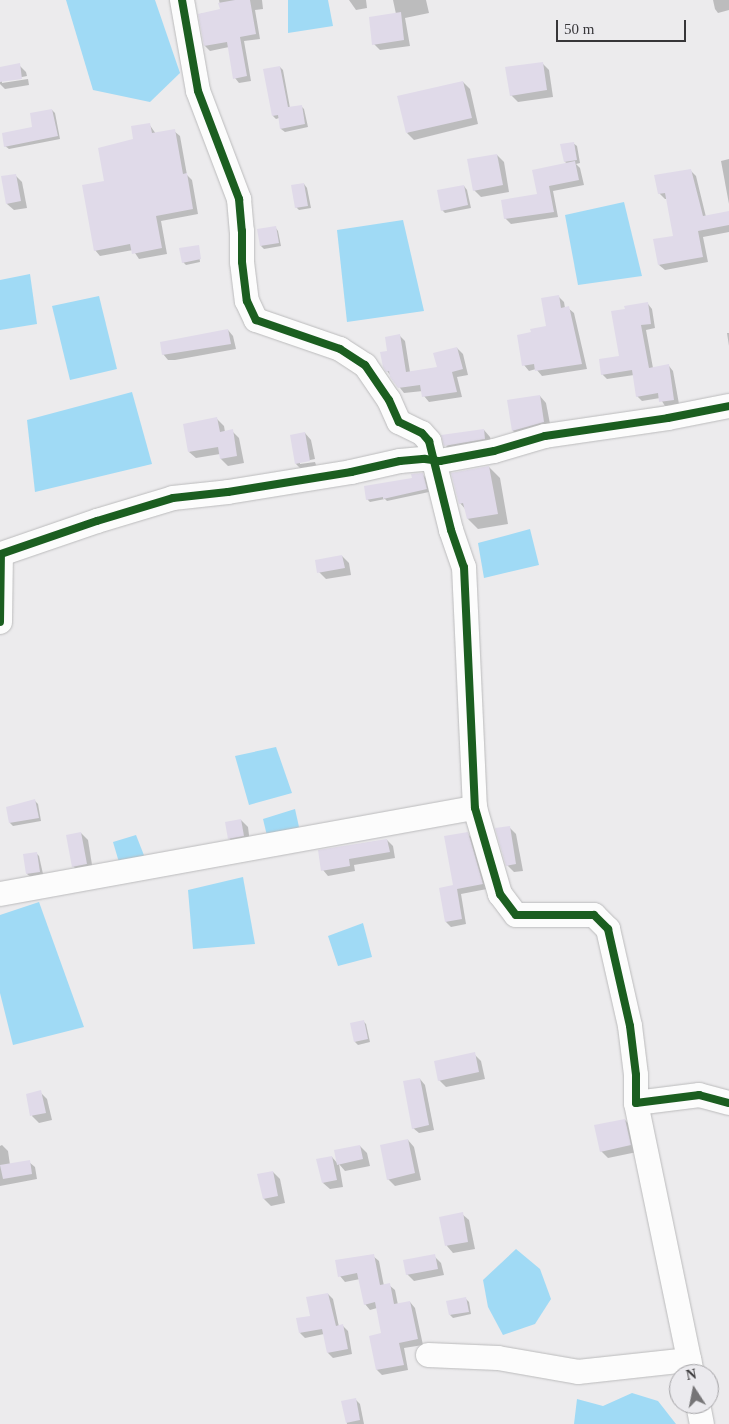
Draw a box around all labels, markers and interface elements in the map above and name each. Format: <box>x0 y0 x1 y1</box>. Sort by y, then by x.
scale bar <box>559 10 689 42</box>
text: 50 m <box>564 21 594 37</box>
north arrow <box>669 1364 719 1414</box>
text: N <box>685 1366 698 1383</box>

